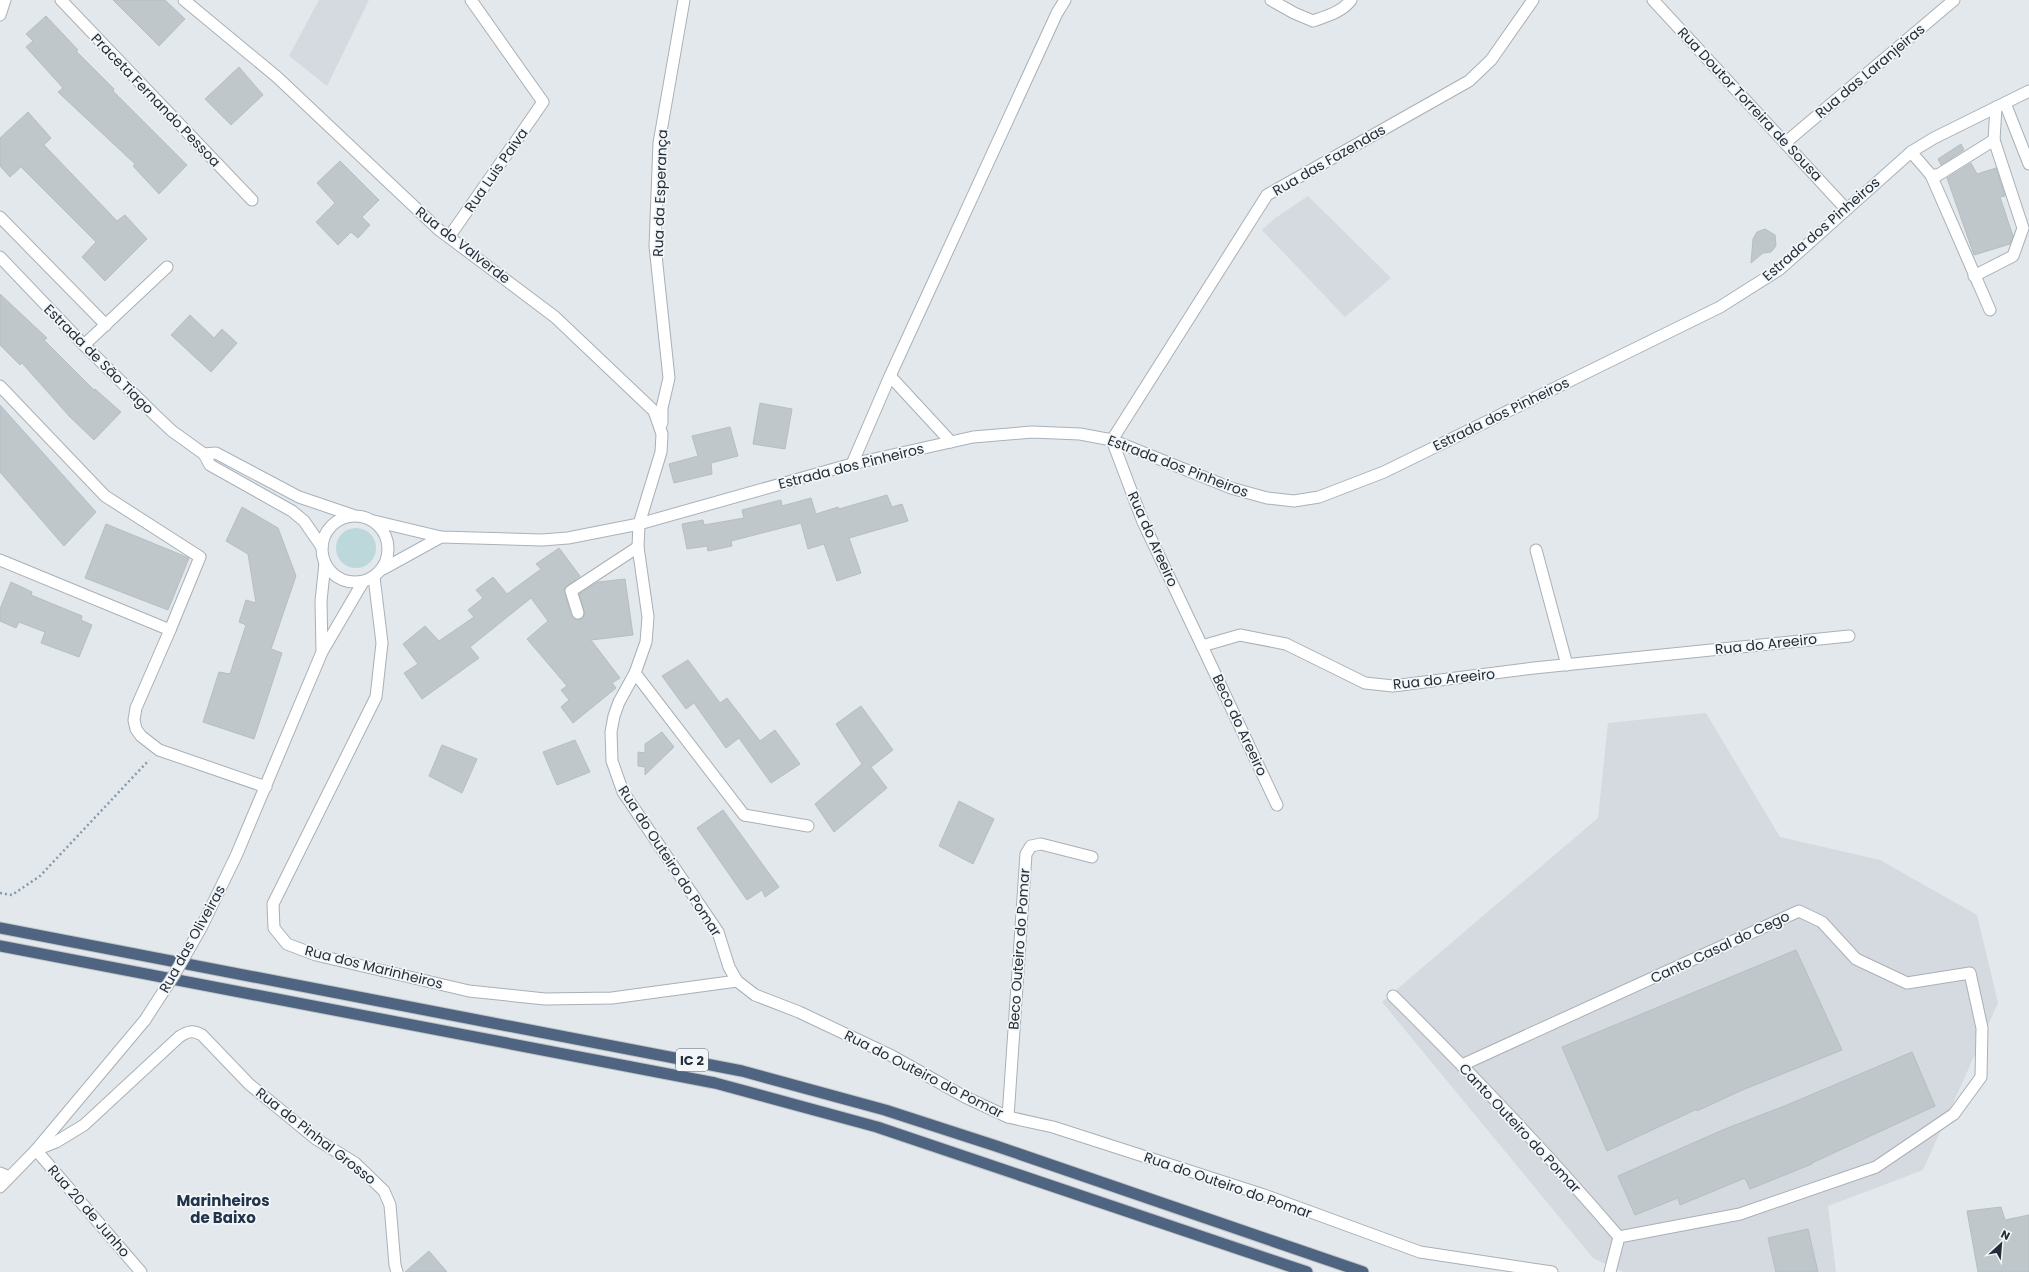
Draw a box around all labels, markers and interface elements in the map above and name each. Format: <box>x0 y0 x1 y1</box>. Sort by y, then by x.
street label: Rua das Laranjeiras <box>1811 19 1929 123</box>
street label: Rua Doutor Torreira de Sousa <box>1673 23 1827 185</box>
street label: Praceta Fernando Pessoa <box>87 29 225 171</box>
street label: Rua das Fazendas <box>1269 119 1389 201</box>
street label: Rua Luis Paiva <box>460 124 532 216</box>
street label: Rua da Esperança <box>648 129 672 257</box>
street label: Estrada dos Pinheiros <box>1758 172 1884 286</box>
street label: Rua do Valverde <box>411 202 515 289</box>
street label: Estrada de São Tiago <box>40 300 158 418</box>
street label: Estrada dos Pinheiros <box>1429 372 1573 456</box>
street label: Estrada dos Pinheiros <box>1105 430 1251 502</box>
street label: Estrada dos Pinheiros <box>776 438 926 494</box>
street label: Rua do Areeiro <box>1123 488 1183 590</box>
street label: Rua do Areeiro <box>1714 629 1818 659</box>
street label: Rua do Areeiro <box>1392 664 1496 694</box>
street label: Beco do Areeiro <box>1208 671 1272 779</box>
street label: Rua do Outeiro do Pomar <box>614 782 726 940</box>
street label: Beco Outeiro do Pomar <box>1003 868 1035 1030</box>
street label: Rua das Oliveiras <box>154 881 230 997</box>
street label: Canto Casal do Cego <box>1647 906 1793 988</box>
street label: Rua dos Marinheiros <box>303 940 445 994</box>
street label: Rua do Outeiro do Pomar <box>841 1025 1007 1123</box>
road number: IC 2 <box>676 1049 708 1071</box>
street label: Canto Outeiro do Pomar <box>1455 1059 1585 1197</box>
street label: Rua do Pinhal Grosso <box>252 1083 380 1189</box>
street label: Rua do Outeiro do Pomar <box>1141 1147 1315 1223</box>
street label: Rua 20 de Junho <box>43 1161 135 1262</box>
district label: Marinheiros de Baixo <box>176 1190 270 1228</box>
north arrow <box>1981 1224 2021 1264</box>
text: N <box>1998 1226 2013 1244</box>

